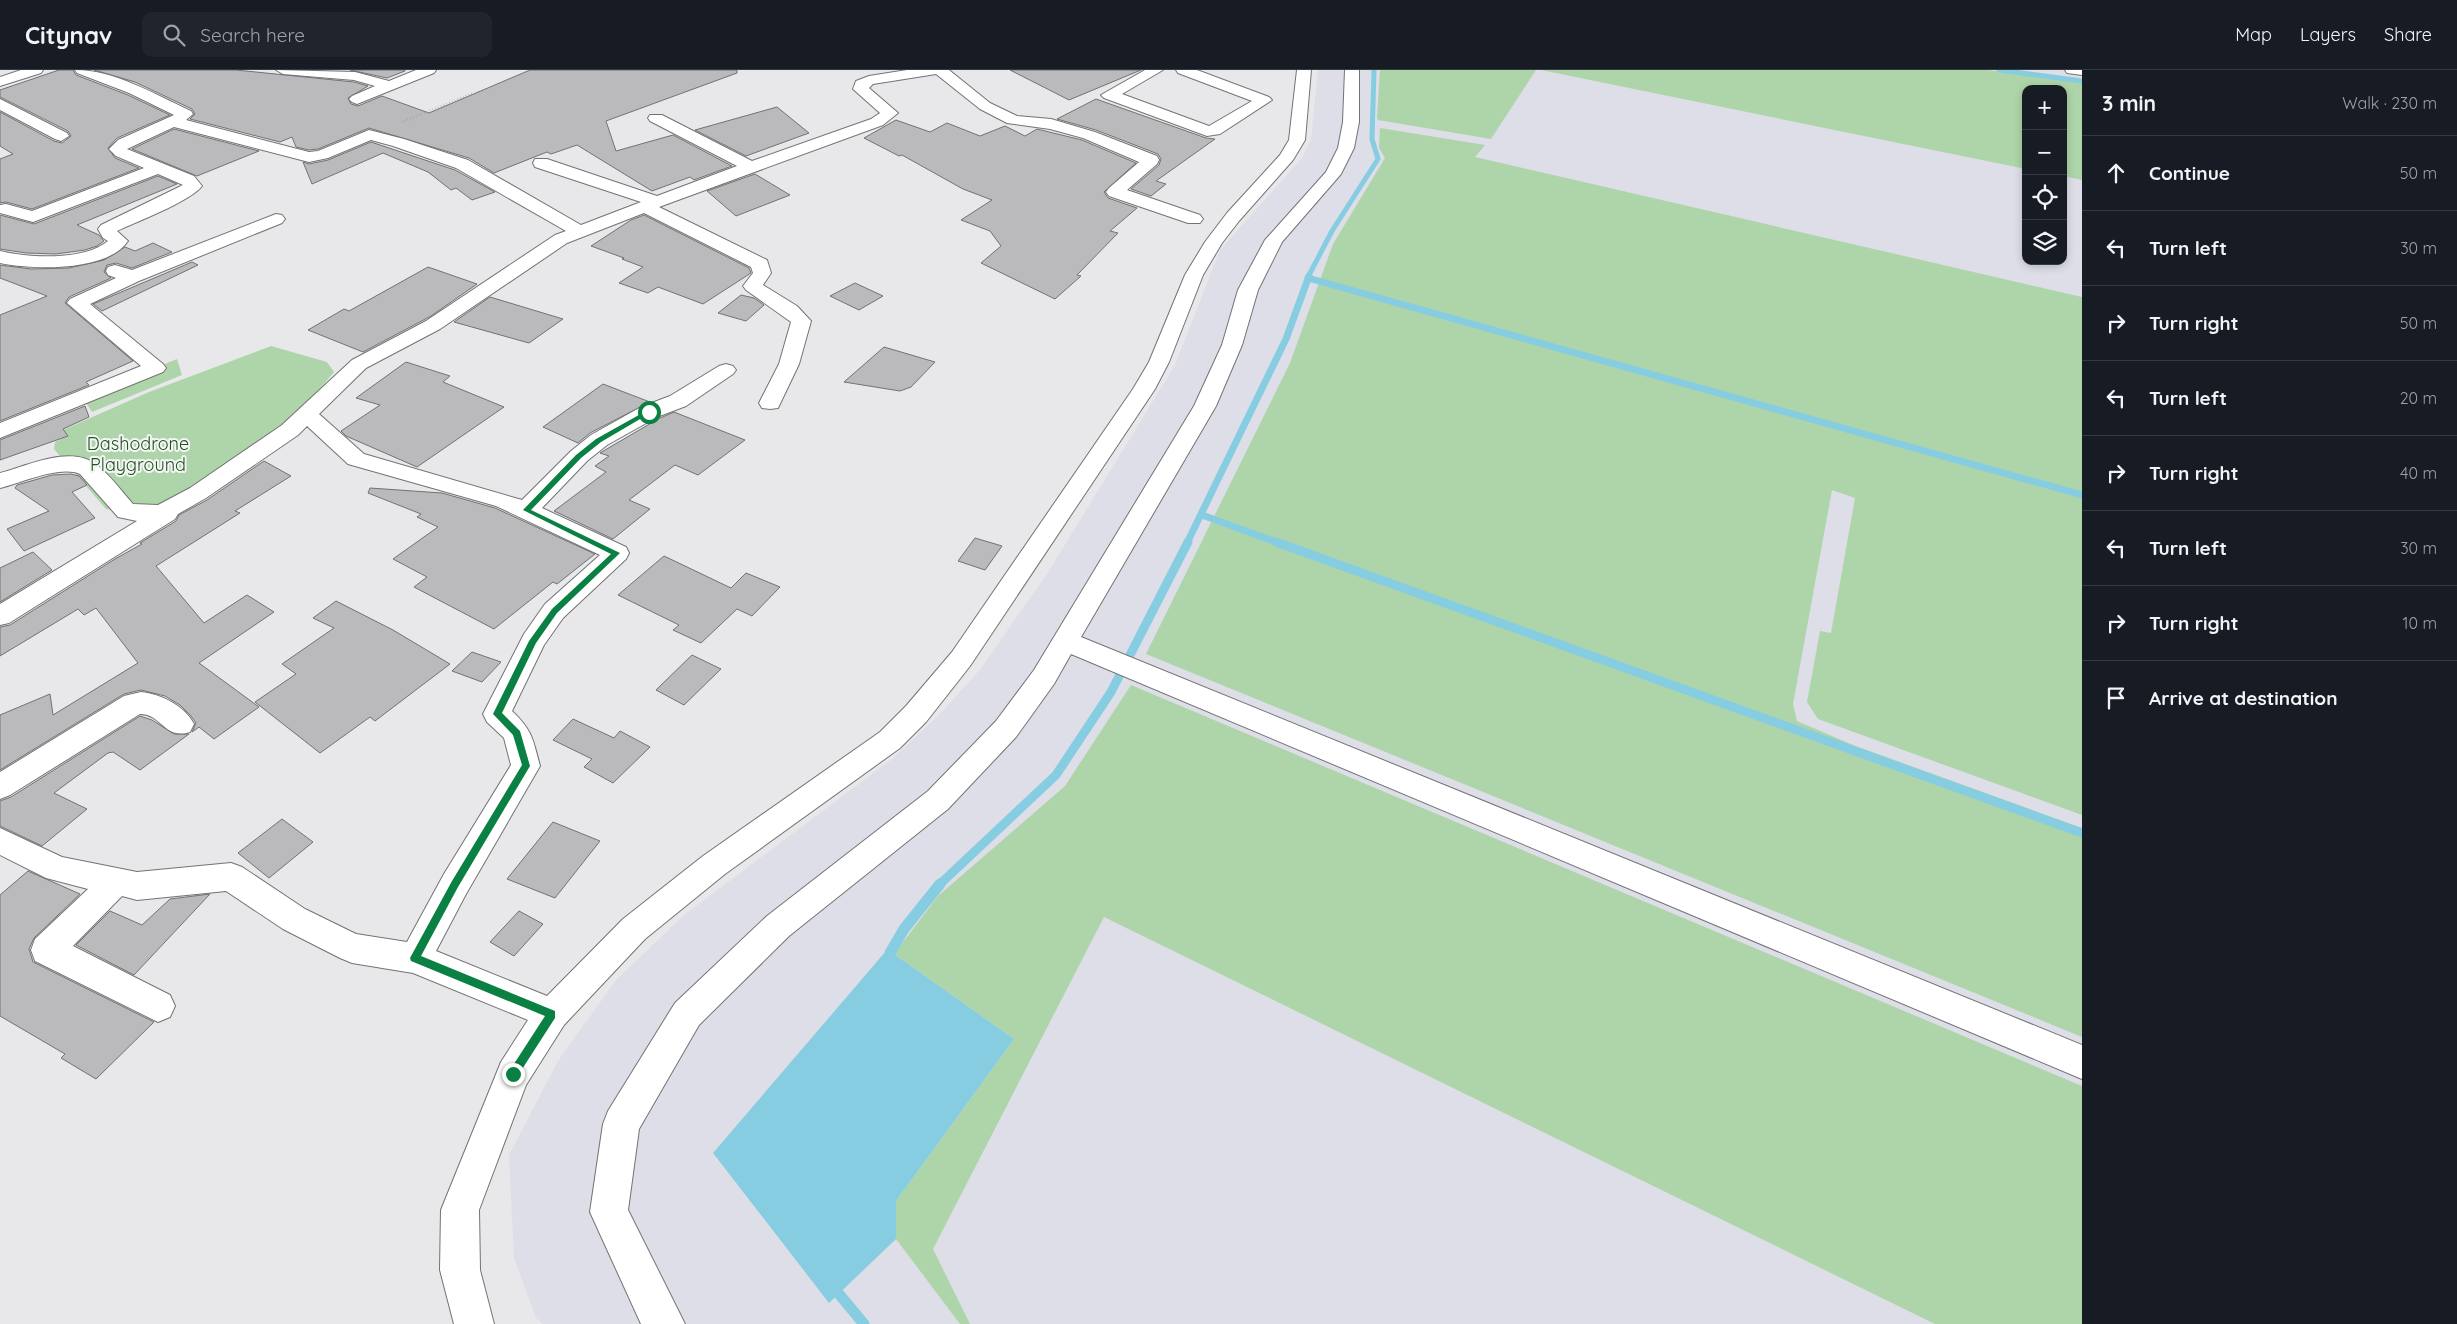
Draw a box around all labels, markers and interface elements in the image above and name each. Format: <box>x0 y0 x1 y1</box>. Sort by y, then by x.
search box <box>142 12 492 57</box>
text: Citynav <box>25 20 112 50</box>
icon: search <box>160 21 188 49</box>
text: Search here <box>200 23 305 47</box>
text: Map <box>2235 23 2272 46</box>
text: Layers <box>2300 23 2356 46</box>
text: Share <box>2384 23 2432 46</box>
map controls <box>2022 85 2067 265</box>
button: + <box>2022 85 2067 130</box>
text: 3 min <box>2102 90 2156 116</box>
text: Walk · 230 m <box>2342 93 2437 113</box>
button: − <box>2022 130 2067 175</box>
icon: ahead <box>2102 159 2130 187</box>
text: Continue <box>2149 161 2230 185</box>
text: 50 m <box>2400 163 2437 183</box>
button: locate <box>2022 175 2067 220</box>
button: layers <box>2022 220 2067 265</box>
icon: left <box>2102 234 2130 262</box>
text: Turn left <box>2149 236 2227 260</box>
text: 30 m <box>2400 238 2437 258</box>
icon: right <box>2102 309 2130 337</box>
text: Turn right <box>2149 311 2238 335</box>
text: 50 m <box>2400 313 2437 333</box>
icon: left <box>2102 384 2130 412</box>
text: Turn left <box>2149 386 2227 410</box>
text: 20 m <box>2400 388 2437 408</box>
route start <box>638 401 661 424</box>
park label: Dashodrone Playground <box>87 432 189 476</box>
icon: right <box>2102 459 2130 487</box>
text: Turn right <box>2149 461 2238 485</box>
text: 40 m <box>2400 463 2437 483</box>
icon: left <box>2102 534 2130 562</box>
text: Turn left <box>2149 536 2227 560</box>
text: 30 m <box>2400 538 2437 558</box>
icon: right <box>2102 609 2130 637</box>
text: Turn right <box>2149 611 2238 635</box>
text: 10 m <box>2403 613 2437 633</box>
icon: arrive <box>2102 684 2130 712</box>
text: Arrive at destination <box>2149 686 2338 710</box>
route end <box>502 1063 525 1086</box>

